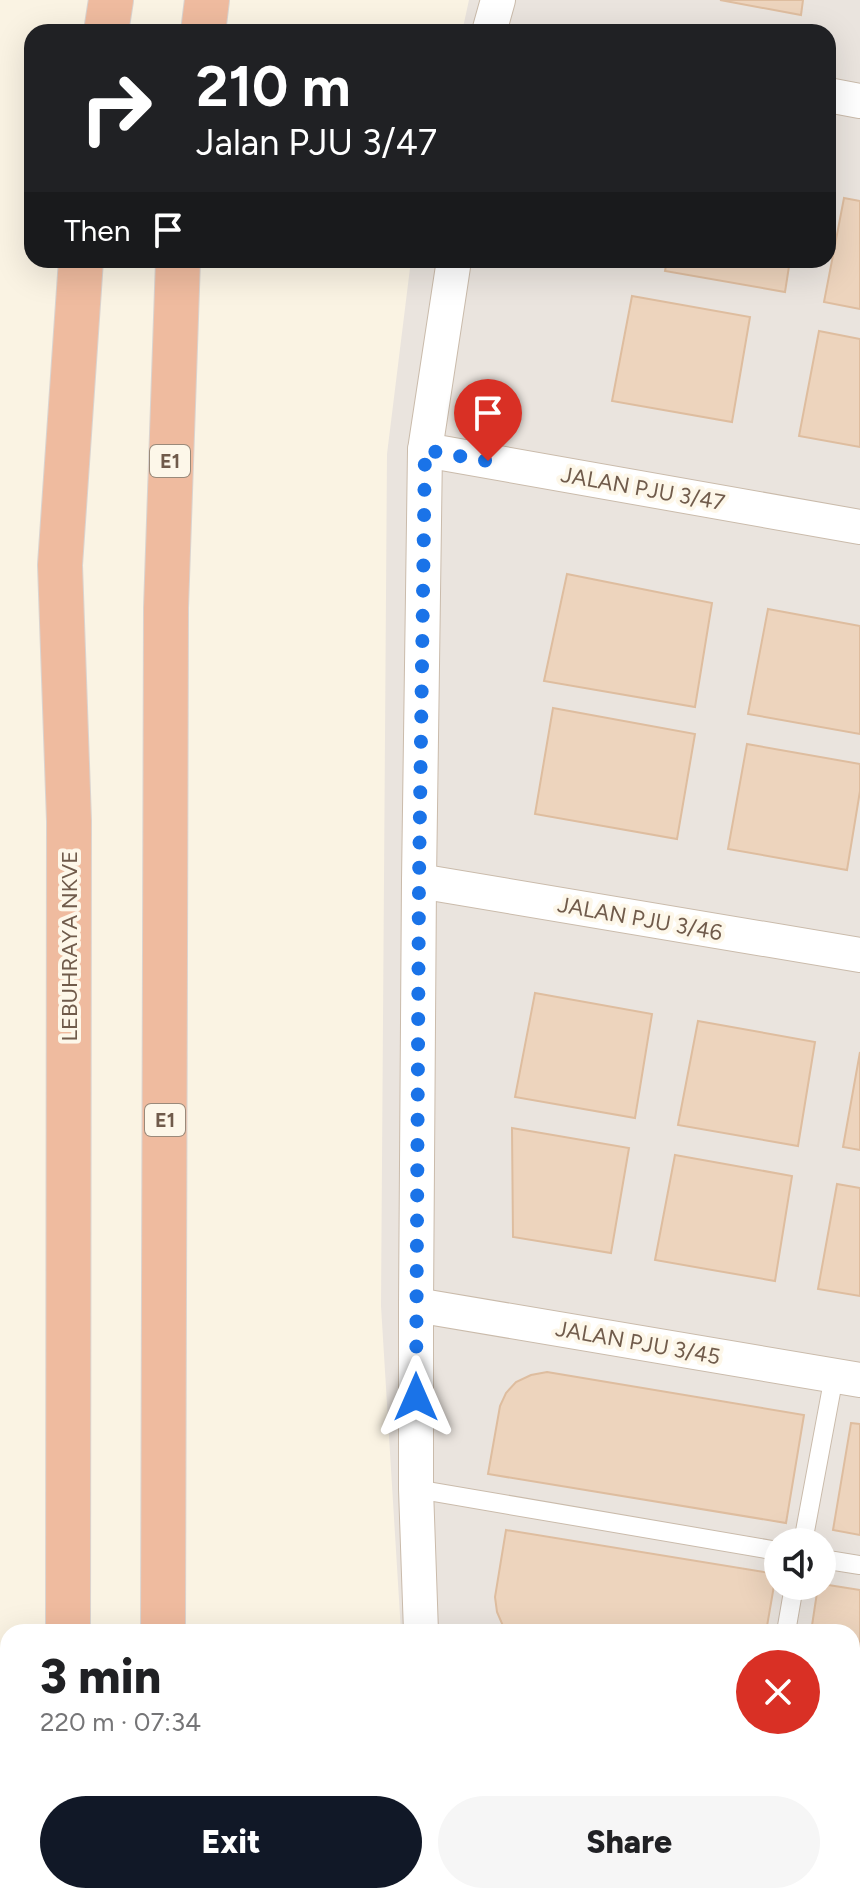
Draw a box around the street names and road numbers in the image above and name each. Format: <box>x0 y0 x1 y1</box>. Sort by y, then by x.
road number: E1 <box>150 445 190 477</box>
street label: JALAN PJU 3/47 <box>559 461 727 516</box>
street label: LEBUHRAYA NKVE <box>56 851 83 1041</box>
street label: JALAN PJU 3/46 <box>555 891 724 946</box>
road number: E1 <box>145 1104 185 1136</box>
street label: JALAN PJU 3/45 <box>553 1315 722 1370</box>

